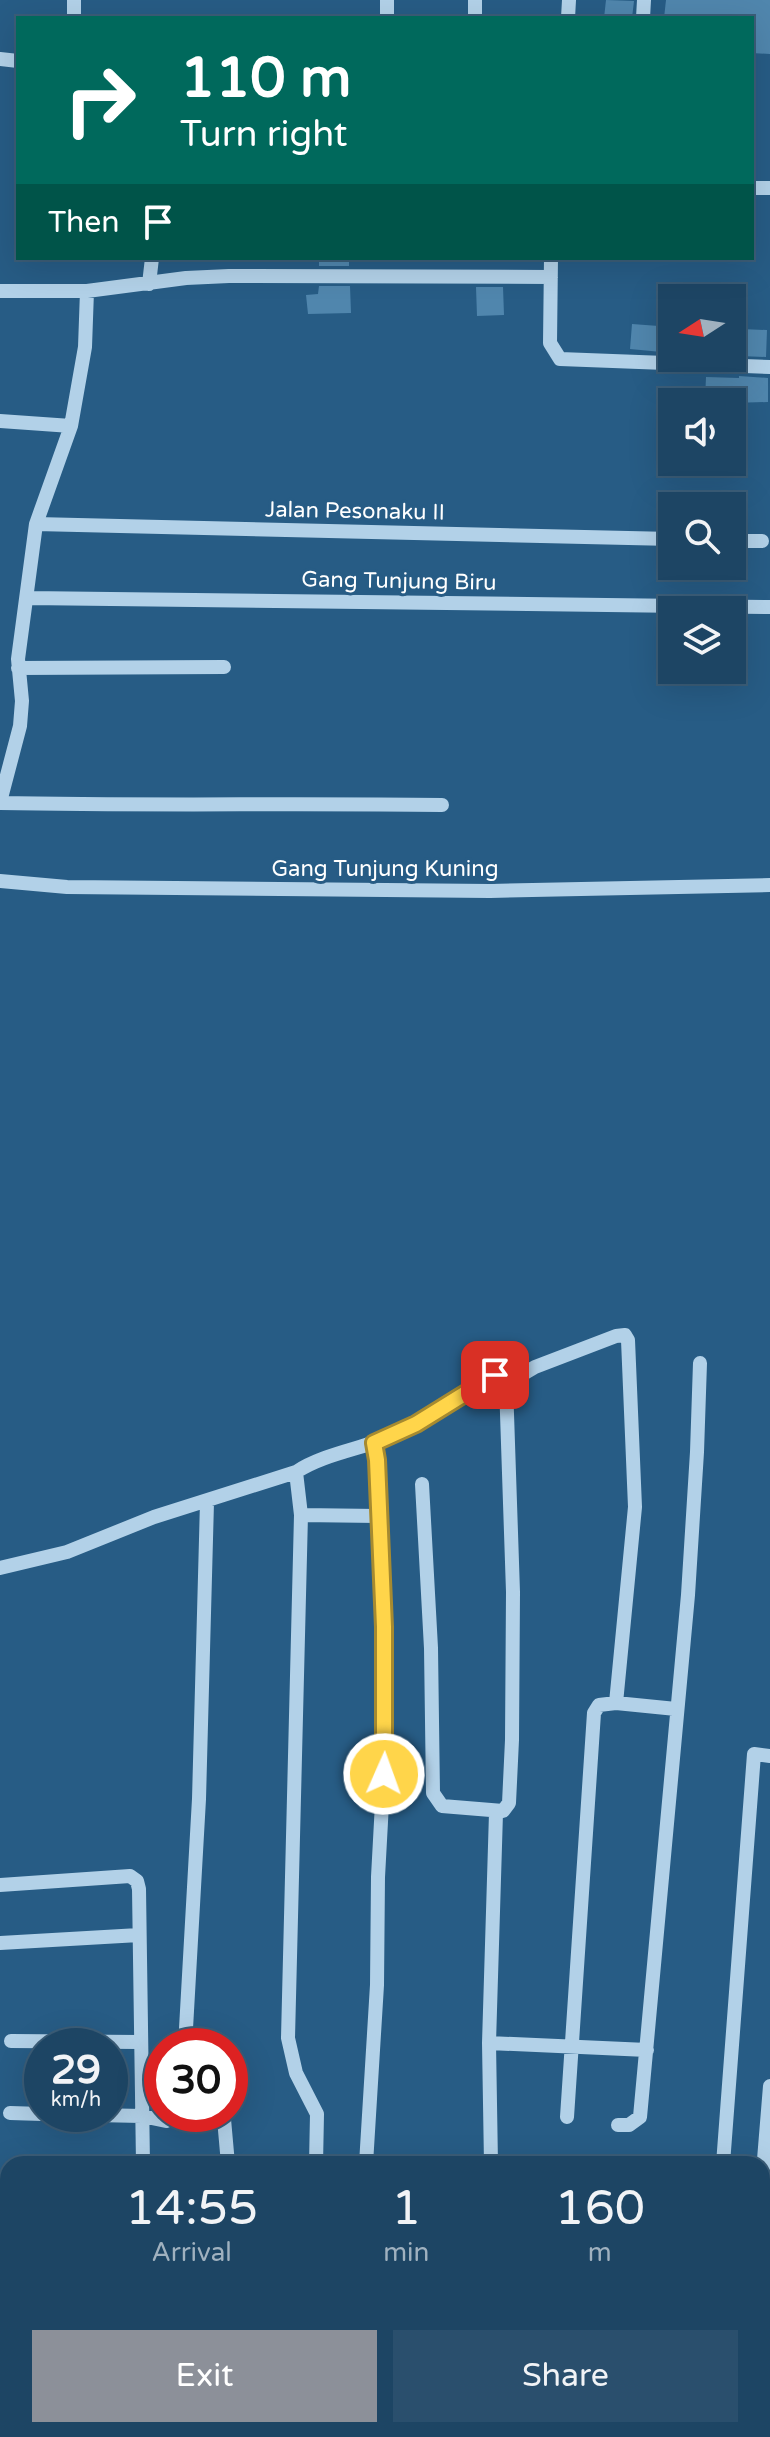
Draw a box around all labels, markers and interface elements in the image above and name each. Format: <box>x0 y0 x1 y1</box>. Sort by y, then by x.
text: 110 m <box>180 45 351 112</box>
icon: right <box>48 48 152 152</box>
text: Turn right <box>180 113 347 156</box>
icon: arrive <box>136 200 180 244</box>
text: Then <box>48 204 120 241</box>
north arrow <box>658 284 746 372</box>
map controls <box>658 284 746 684</box>
button: sound <box>658 388 746 476</box>
button: search <box>658 492 746 580</box>
street label: Jalan Pesonaku II <box>265 496 445 526</box>
street label: Gang Tunjung Biru <box>301 566 497 596</box>
button: layers <box>658 596 746 684</box>
street label: Gang Tunjung Kuning <box>271 856 499 882</box>
pin <box>461 1341 529 1409</box>
icon: arrive <box>473 1353 517 1397</box>
position arrow <box>342 1732 426 1816</box>
speed limit sign: 30 <box>144 2028 248 2132</box>
text: 29 <box>51 2046 101 2094</box>
text: km/h <box>51 2088 101 2112</box>
text: 14:55 <box>125 2180 258 2238</box>
text: 1 <box>391 2180 421 2238</box>
text: 160 <box>554 2180 645 2238</box>
text: Arrival <box>151 2237 232 2268</box>
text: min <box>383 2237 429 2268</box>
text: m <box>588 2237 612 2268</box>
button: Exit <box>32 2330 377 2422</box>
button: Share <box>393 2330 738 2422</box>

